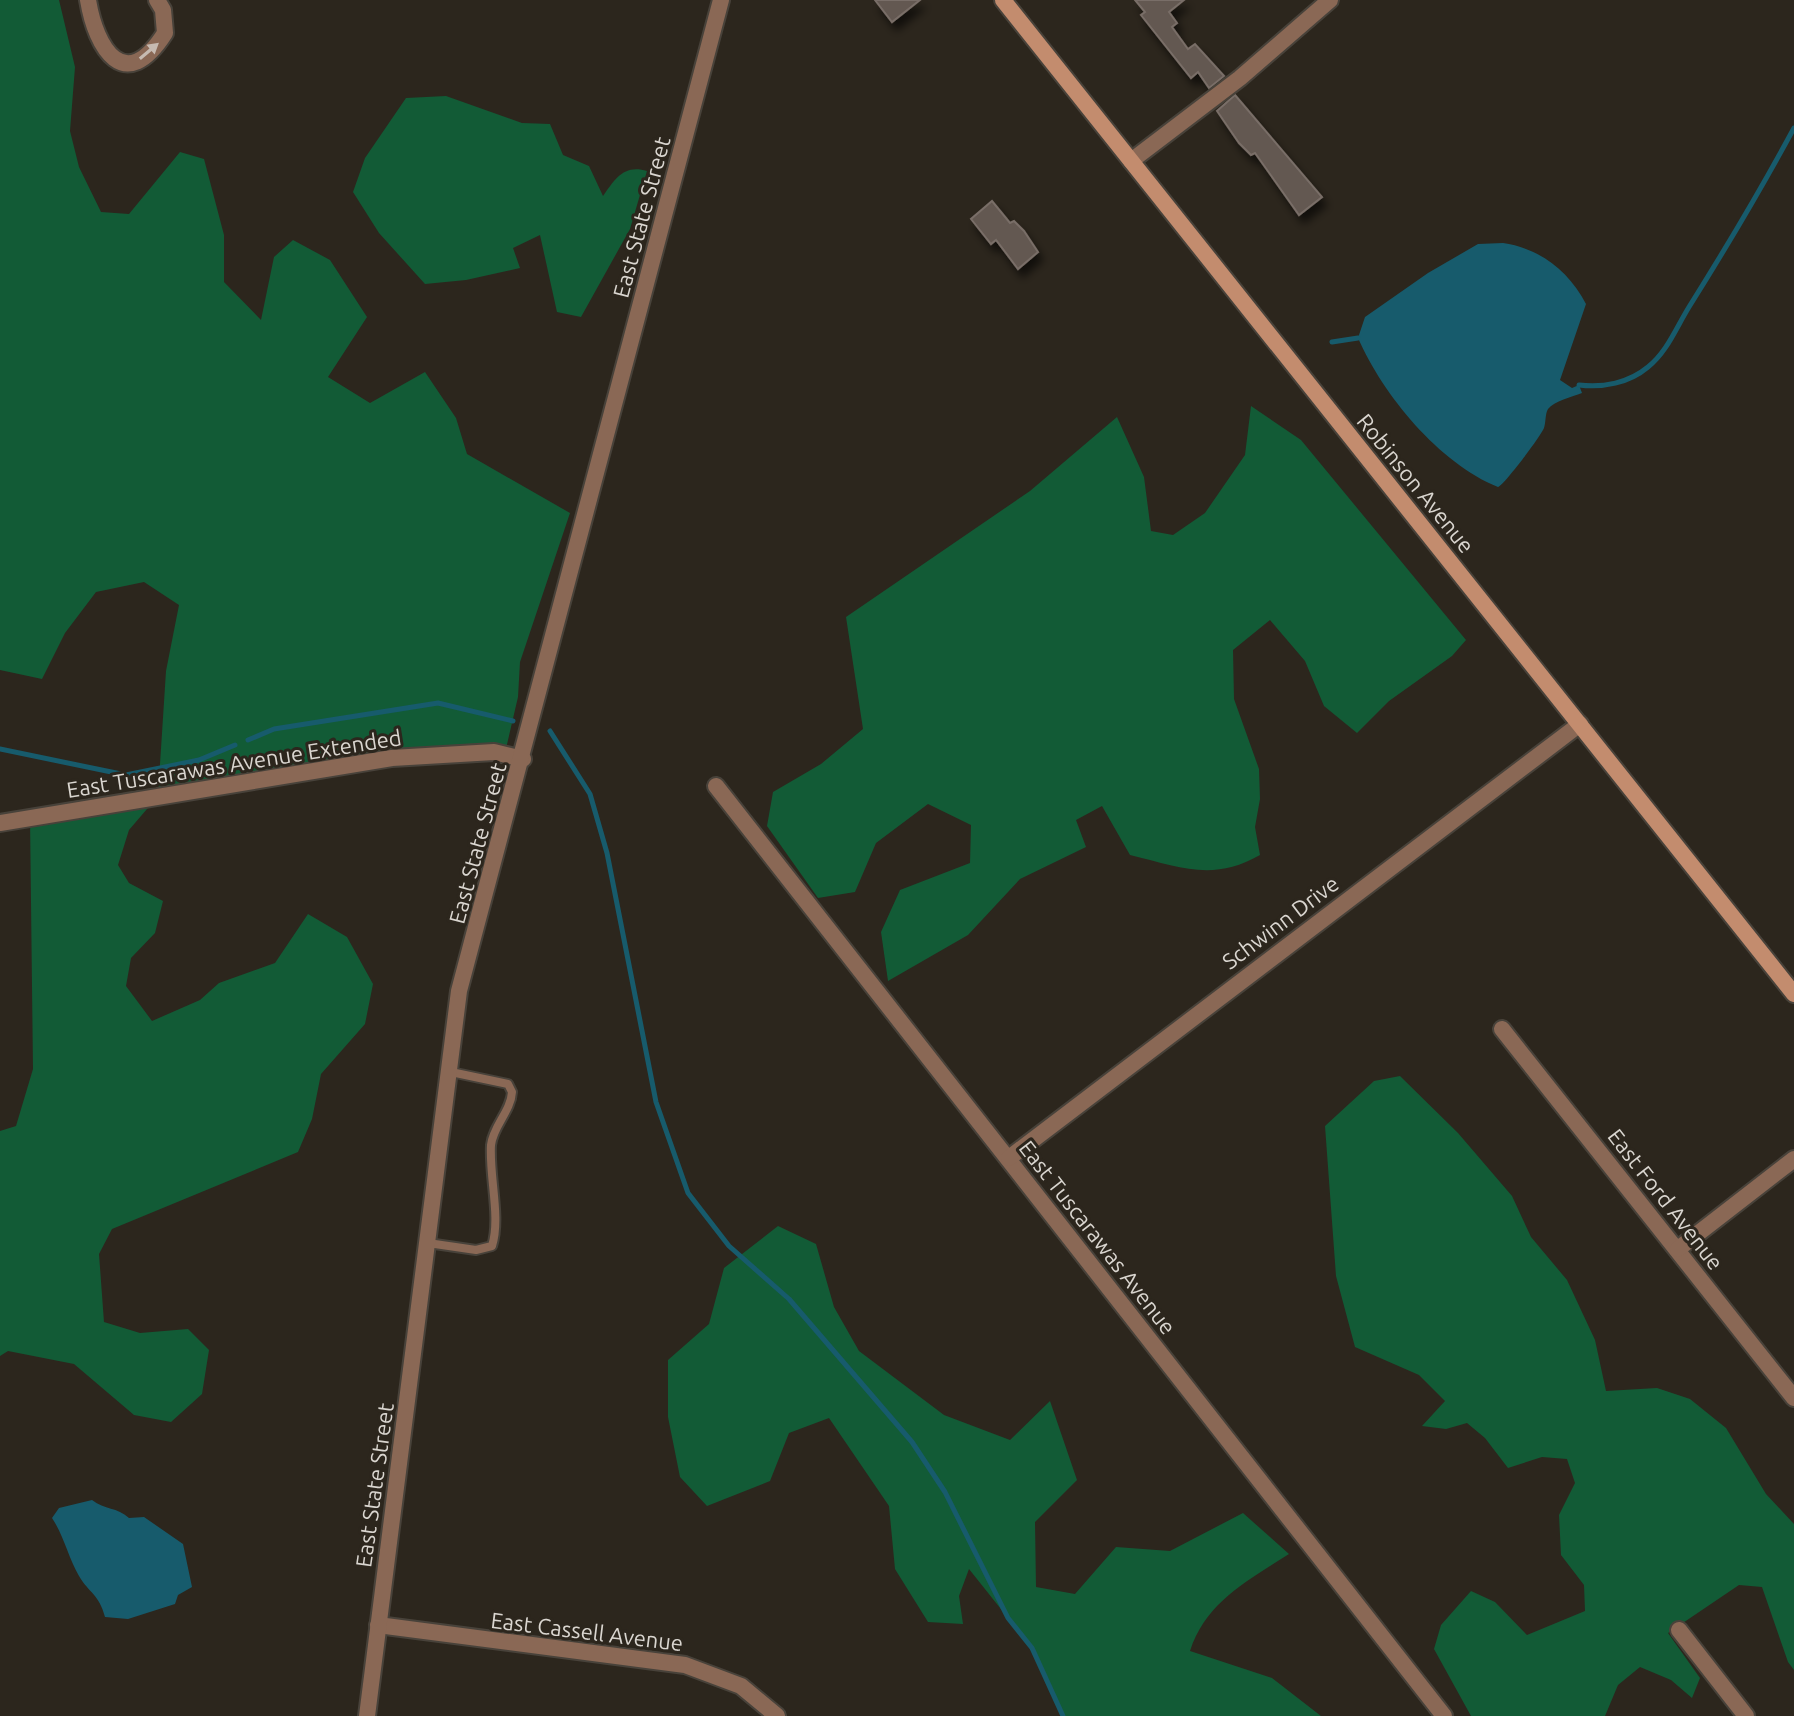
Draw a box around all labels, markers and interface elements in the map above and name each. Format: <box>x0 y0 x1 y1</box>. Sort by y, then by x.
one-way arrow <box>138 43 158 60</box>
street label: East State Street <box>608 133 675 300</box>
street label: Robinson Avenue <box>1352 409 1480 557</box>
street label: East Tuscarawas Avenue Extended <box>65 724 403 802</box>
street label: East State Street <box>444 759 511 926</box>
street label: Schwinn Drive <box>1217 870 1343 974</box>
street label: East Ford Avenue <box>1603 1124 1729 1274</box>
street label: East Tuscarawas Avenue <box>1015 1135 1181 1339</box>
street label: East State Street <box>350 1401 398 1569</box>
street label: East Cassell Avenue <box>489 1607 685 1655</box>

